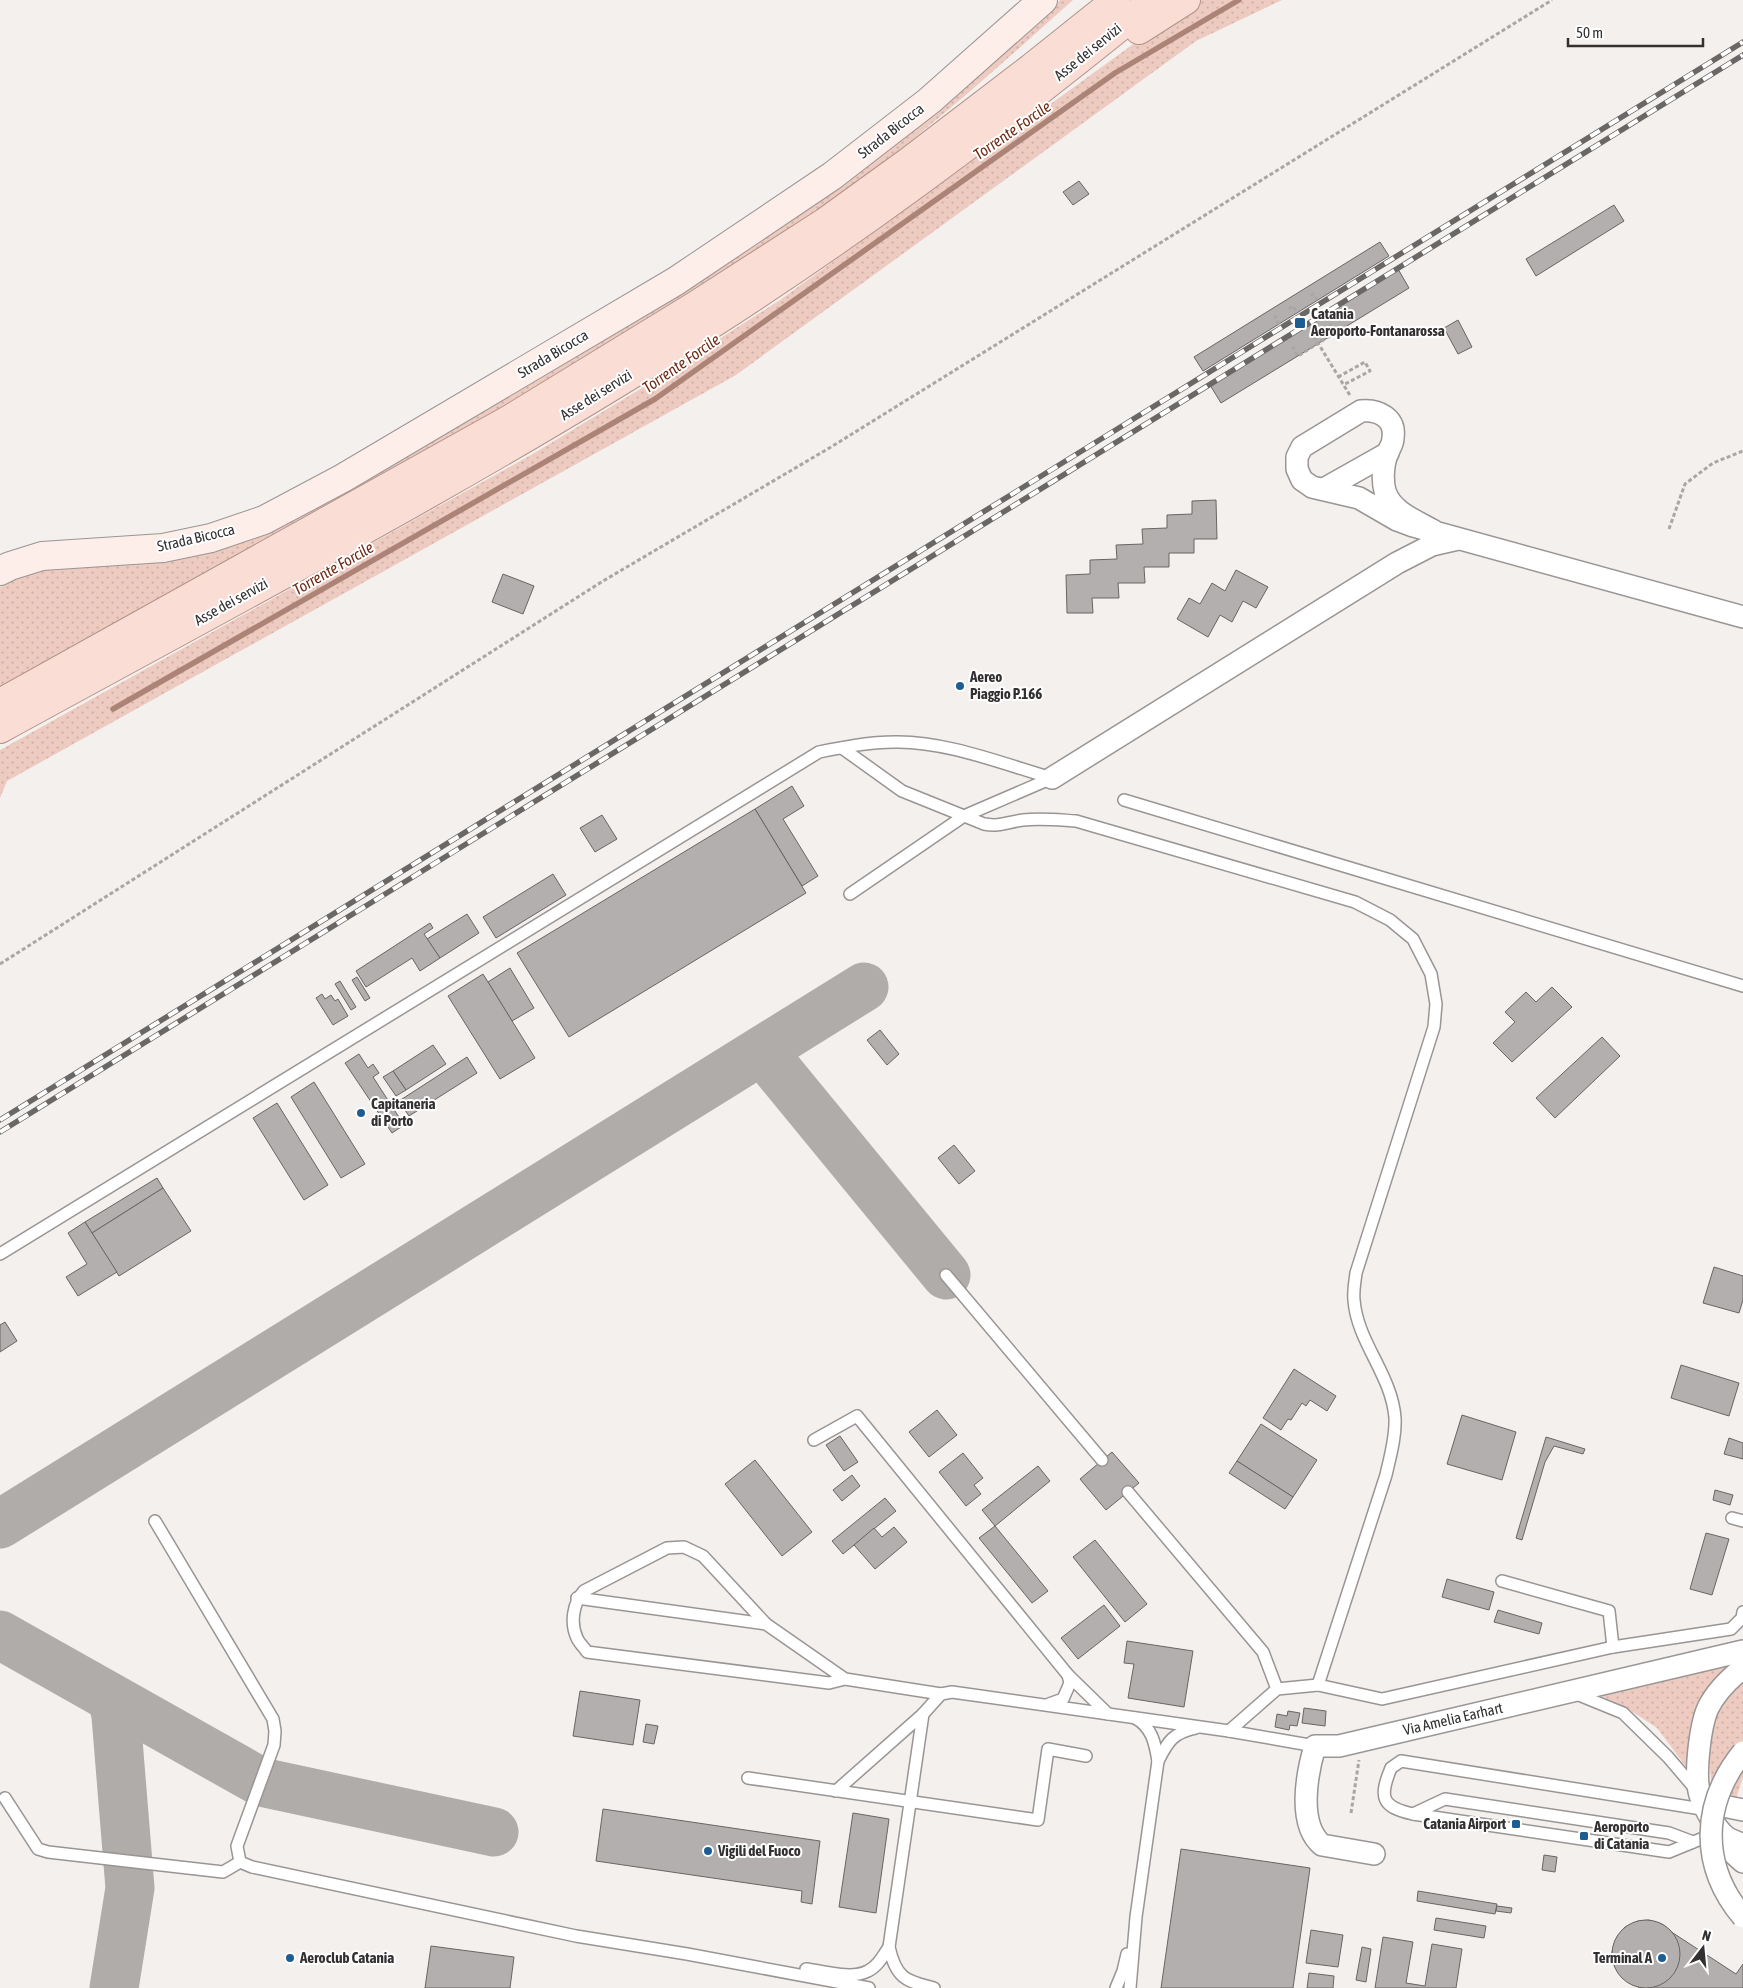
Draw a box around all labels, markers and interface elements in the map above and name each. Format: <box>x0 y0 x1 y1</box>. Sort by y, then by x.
scale bar <box>1568 15 1703 47</box>
street label: Asse dei servizi <box>1051 19 1125 84</box>
text: 50 m <box>1576 24 1603 41</box>
water label: Torrente Forcile <box>970 97 1054 163</box>
street label: Strada Bicocca <box>854 100 927 162</box>
place label: Catania Aeroporto-Fontanarossa <box>1310 305 1445 339</box>
marker: Catania Aeroporto-Fontanarossa <box>1293 316 1307 330</box>
street label: Strada Bicocca <box>514 326 591 381</box>
water label: Torrente Forcile <box>639 330 723 396</box>
street label: Asse dei servizi <box>557 366 635 423</box>
street label: Strada Bicocca <box>155 520 236 555</box>
water label: Torrente Forcile <box>289 538 377 598</box>
street label: Asse dei servizi <box>191 574 270 629</box>
place label: Aereo Piaggio P.166 <box>969 668 1042 702</box>
marker: Aereo Piaggio P.166 <box>954 680 966 692</box>
place label: Capitaneria di Porto <box>371 1095 436 1129</box>
marker: Capitaneria di Porto <box>355 1107 367 1119</box>
street label: Via Amelia Earhart <box>1401 1699 1504 1738</box>
place label: Catania Airport <box>1423 1815 1507 1832</box>
marker: Catania Airport <box>1510 1818 1522 1830</box>
place label: Aeroporto di Catania <box>1593 1818 1649 1852</box>
marker: Aeroporto di Catania <box>1578 1830 1590 1842</box>
place label: Vigili del Fuoco <box>717 1842 801 1859</box>
marker: Vigili del Fuoco <box>702 1845 714 1857</box>
north arrow <box>1678 1923 1728 1973</box>
text: N <box>1700 1927 1713 1944</box>
place label: Aeroclub Catania <box>299 1949 394 1966</box>
place label: Terminal A <box>1593 1949 1653 1966</box>
marker: Aeroclub Catania <box>284 1952 296 1964</box>
marker: Terminal A <box>1656 1952 1668 1964</box>

